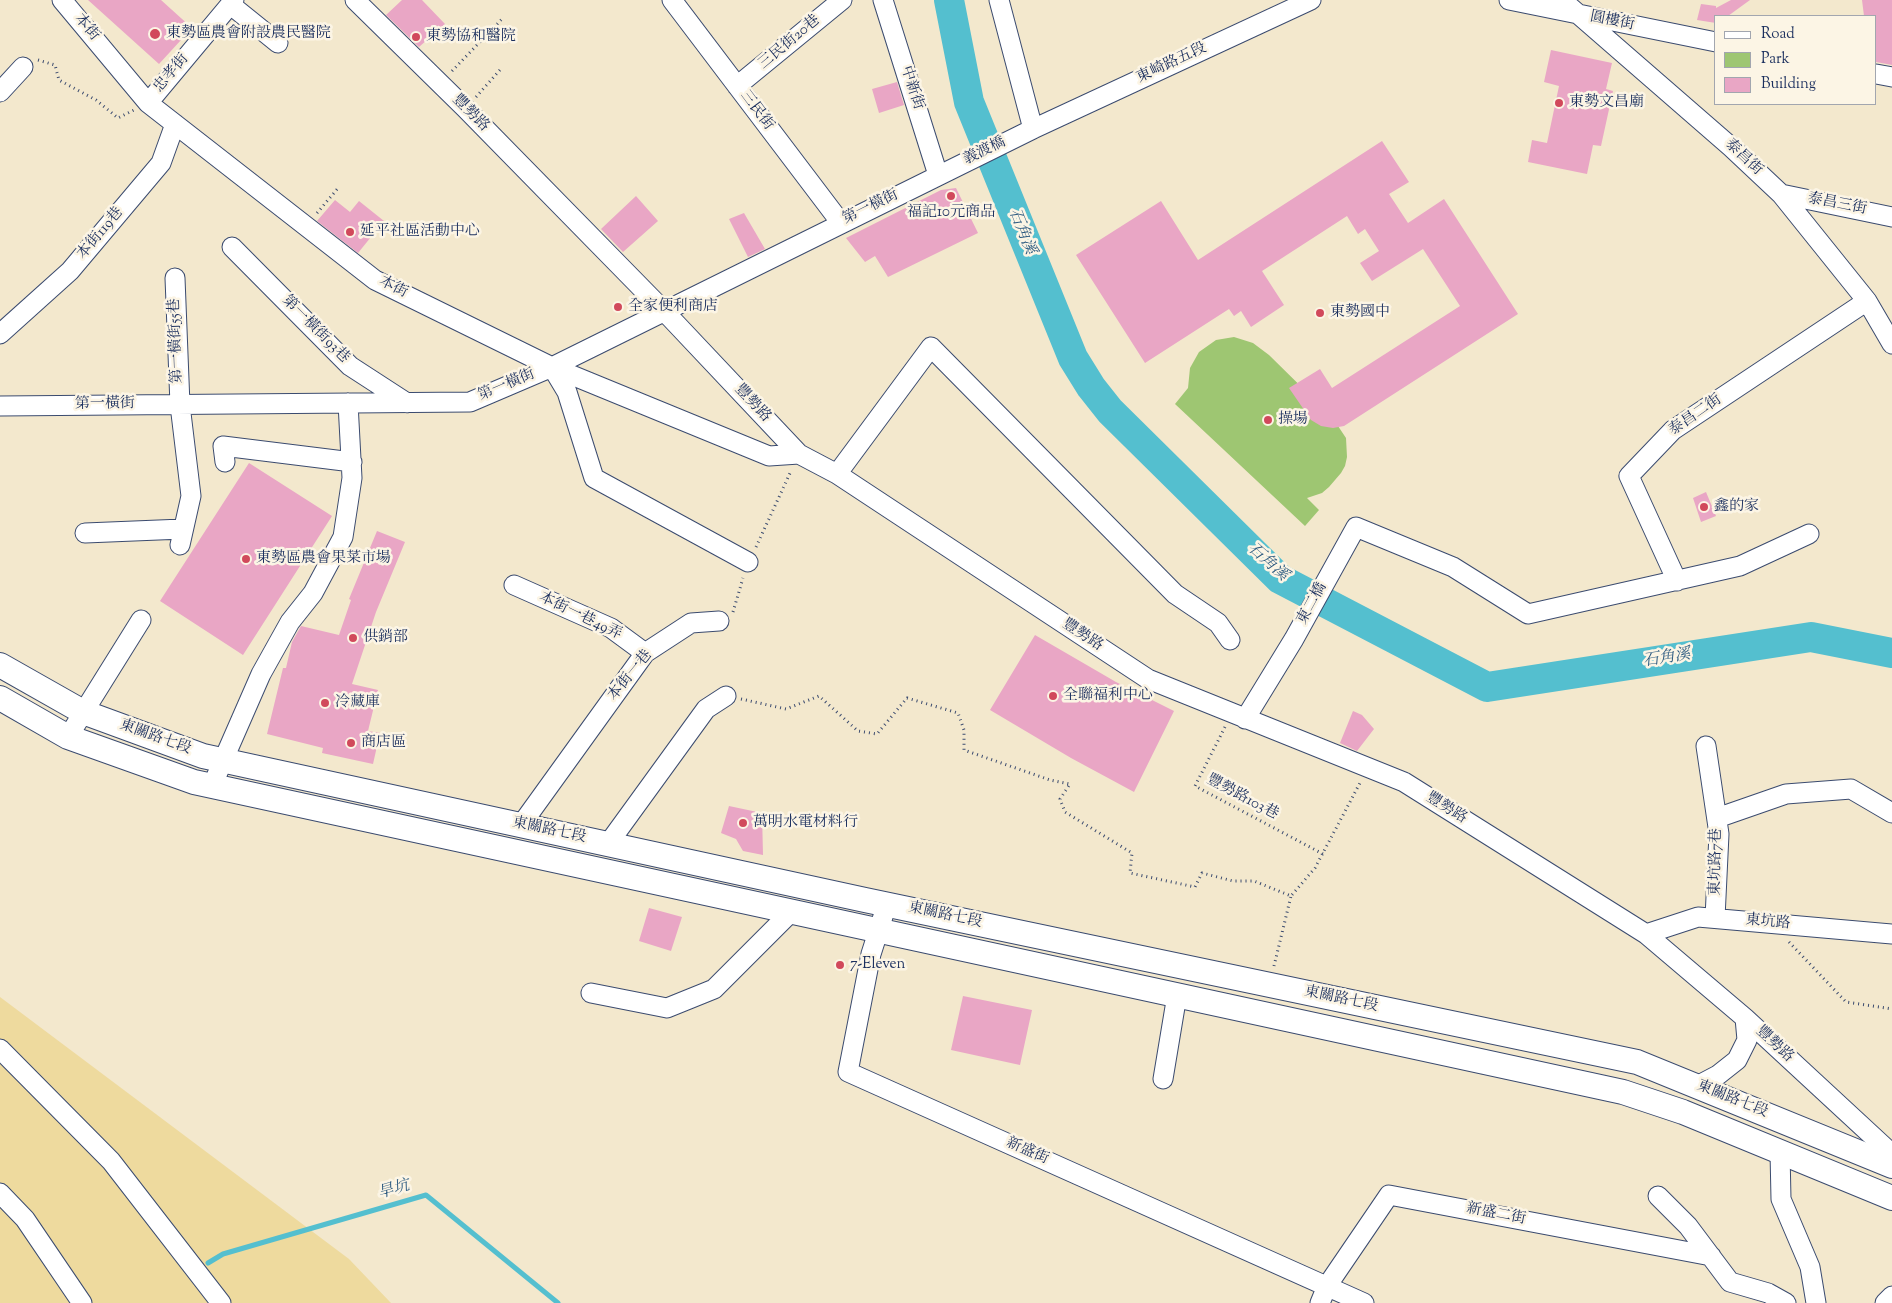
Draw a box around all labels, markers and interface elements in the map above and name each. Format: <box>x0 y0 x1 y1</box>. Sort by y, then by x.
street label: 圓樓街 <box>1588 9 1636 35</box>
street label: 本街 <box>69 11 103 45</box>
street label: 三民街20巷 <box>756 12 824 74</box>
legend <box>1714 15 1877 105</box>
text: Road <box>1761 24 1795 45</box>
place label: 東勢區農會附設農民醫院 <box>166 25 331 43</box>
marker: 東勢區農會附設農民醫院 <box>148 27 162 41</box>
place label: 東勢協和醫院 <box>426 28 516 46</box>
marker: 東勢協和醫院 <box>410 31 422 43</box>
street label: 東崎路五段 <box>1134 40 1210 88</box>
text: Park <box>1761 49 1790 70</box>
street label: 忠孝街 <box>151 51 193 97</box>
street label: 中新街 <box>895 64 927 112</box>
text: Building <box>1761 74 1816 95</box>
street label: 三民街 <box>735 88 777 134</box>
street label: 豐勢路 <box>448 92 492 136</box>
place label: 東勢文昌廟 <box>1569 94 1644 112</box>
marker: 東勢文昌廟 <box>1553 97 1565 109</box>
street label: 義渡橋 <box>961 134 1009 170</box>
street label: 泰昌街 <box>1720 136 1766 180</box>
street label: 第一橫街 <box>840 187 902 229</box>
marker: 福記10元商品 <box>945 190 957 202</box>
street label: 泰昌三街 <box>1806 190 1868 220</box>
street label: 本街119巷 <box>74 204 128 264</box>
place label: 福記10元商品 <box>907 204 995 222</box>
water label: 石角溪 <box>1003 206 1039 258</box>
place label: 延平社區活動中心 <box>360 223 480 241</box>
marker: 延平社區活動中心 <box>344 226 356 238</box>
street label: 本街 <box>376 273 410 303</box>
street label: 第一橫街93巷 <box>277 292 353 368</box>
street label: 第一橫街55巷 <box>167 298 187 384</box>
place label: 全家便利商店 <box>628 298 718 316</box>
marker: 全家便利商店 <box>612 301 624 313</box>
place label: 東勢國中 <box>1330 304 1390 322</box>
marker: 東勢國中 <box>1314 307 1326 319</box>
street label: 第一橫街 <box>476 366 538 406</box>
street label: 豐勢路 <box>730 381 774 427</box>
street label: 泰昌二街 <box>1666 391 1726 441</box>
street label: 第一橫街 <box>75 395 135 415</box>
place label: 操場 <box>1278 411 1308 429</box>
marker: 操場 <box>1262 414 1274 426</box>
place label: 鑫的家 <box>1714 498 1759 516</box>
marker: 鑫的家 <box>1698 501 1710 513</box>
water label: 石角溪 <box>1243 540 1291 586</box>
place label: 東勢區農會果菜市場 <box>256 550 391 568</box>
marker: 東勢區農會果菜市場 <box>240 553 252 565</box>
street label: 東二橋 <box>1294 580 1332 628</box>
street label: 本街一巷49弄 <box>536 589 624 645</box>
street label: 豐勢路 <box>1058 616 1106 656</box>
place label: 供銷部 <box>363 629 408 647</box>
marker: 供銷部 <box>347 632 359 644</box>
water label: 石角溪 <box>1642 646 1692 672</box>
street label: 本街一巷 <box>605 647 657 705</box>
place label: 全聯福利中心 <box>1063 687 1153 705</box>
marker: 全聯福利中心 <box>1047 690 1059 702</box>
place label: 冷藏庫 <box>335 694 380 712</box>
marker: 冷藏庫 <box>319 697 331 709</box>
street label: 東關路七段 <box>117 717 193 759</box>
place label: 商店區 <box>361 734 406 752</box>
marker: 商店區 <box>345 737 357 749</box>
street label: 豐勢路103巷 <box>1203 772 1281 824</box>
street label: 豐勢路 <box>1422 789 1470 829</box>
street label: 東關路七段 <box>510 814 588 848</box>
place label: 萬明水電材料行 <box>753 814 858 832</box>
marker: 萬明水電材料行 <box>737 817 749 829</box>
street label: 東坑路7巷 <box>1707 828 1727 896</box>
street label: 東關路七段 <box>906 899 984 933</box>
street label: 東坑路 <box>1745 912 1791 934</box>
place label: 7-Eleven <box>850 956 905 974</box>
marker: 7-Eleven <box>834 959 846 971</box>
street label: 東關路七段 <box>1302 983 1380 1017</box>
street label: 豐勢路 <box>1751 1023 1797 1067</box>
street label: 東關路七段 <box>1694 1078 1770 1122</box>
street label: 新盛街 <box>1003 1135 1051 1169</box>
water label: 旱坑 <box>376 1177 412 1205</box>
street label: 新盛二街 <box>1465 1200 1527 1230</box>

